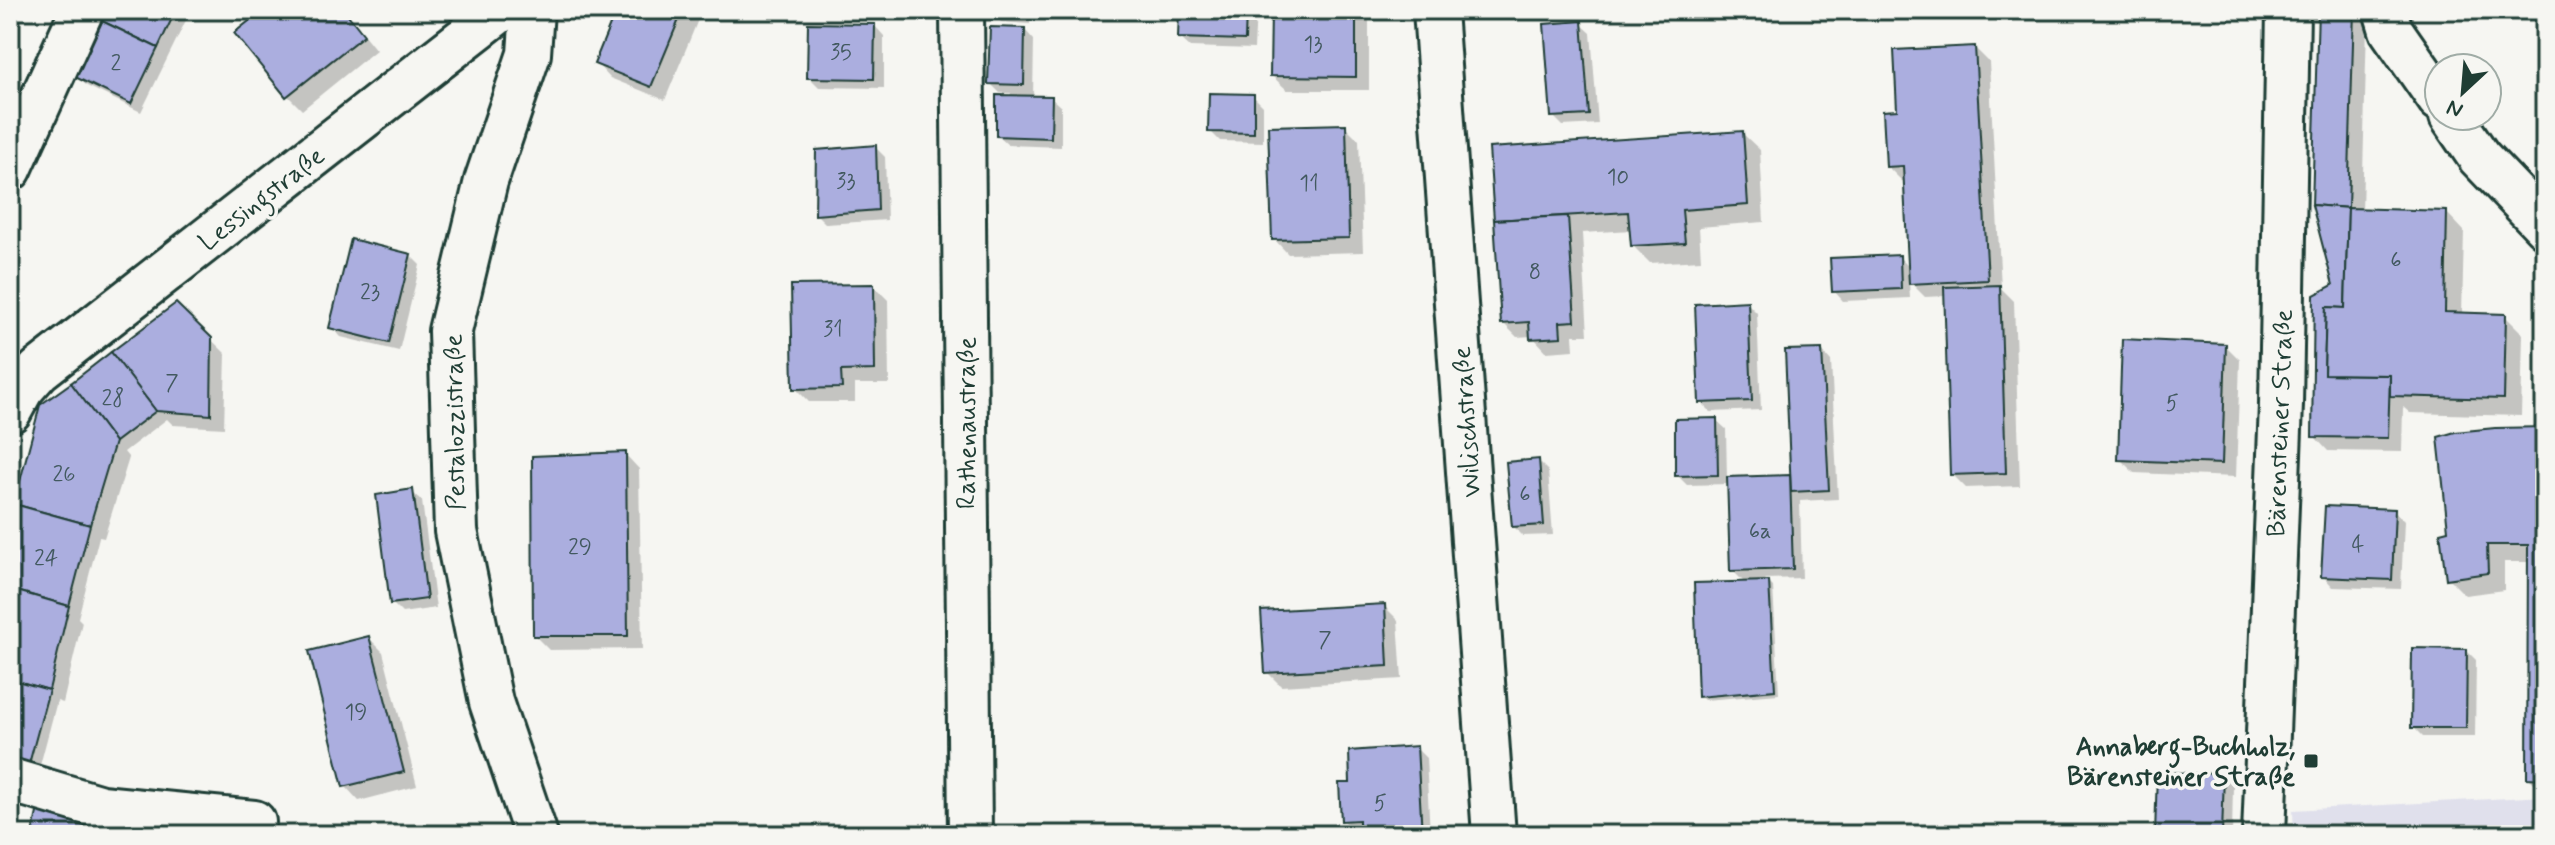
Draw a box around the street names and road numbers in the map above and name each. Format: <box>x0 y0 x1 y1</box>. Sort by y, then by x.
street label: Lessingstraße <box>192 139 334 262</box>
street label: Bärensteiner Straße <box>2260 308 2302 538</box>
street label: Pestalozzistraße <box>437 333 475 510</box>
street label: Rathenaustraße <box>951 336 985 509</box>
street label: Wilischstraße <box>1446 345 1490 498</box>

